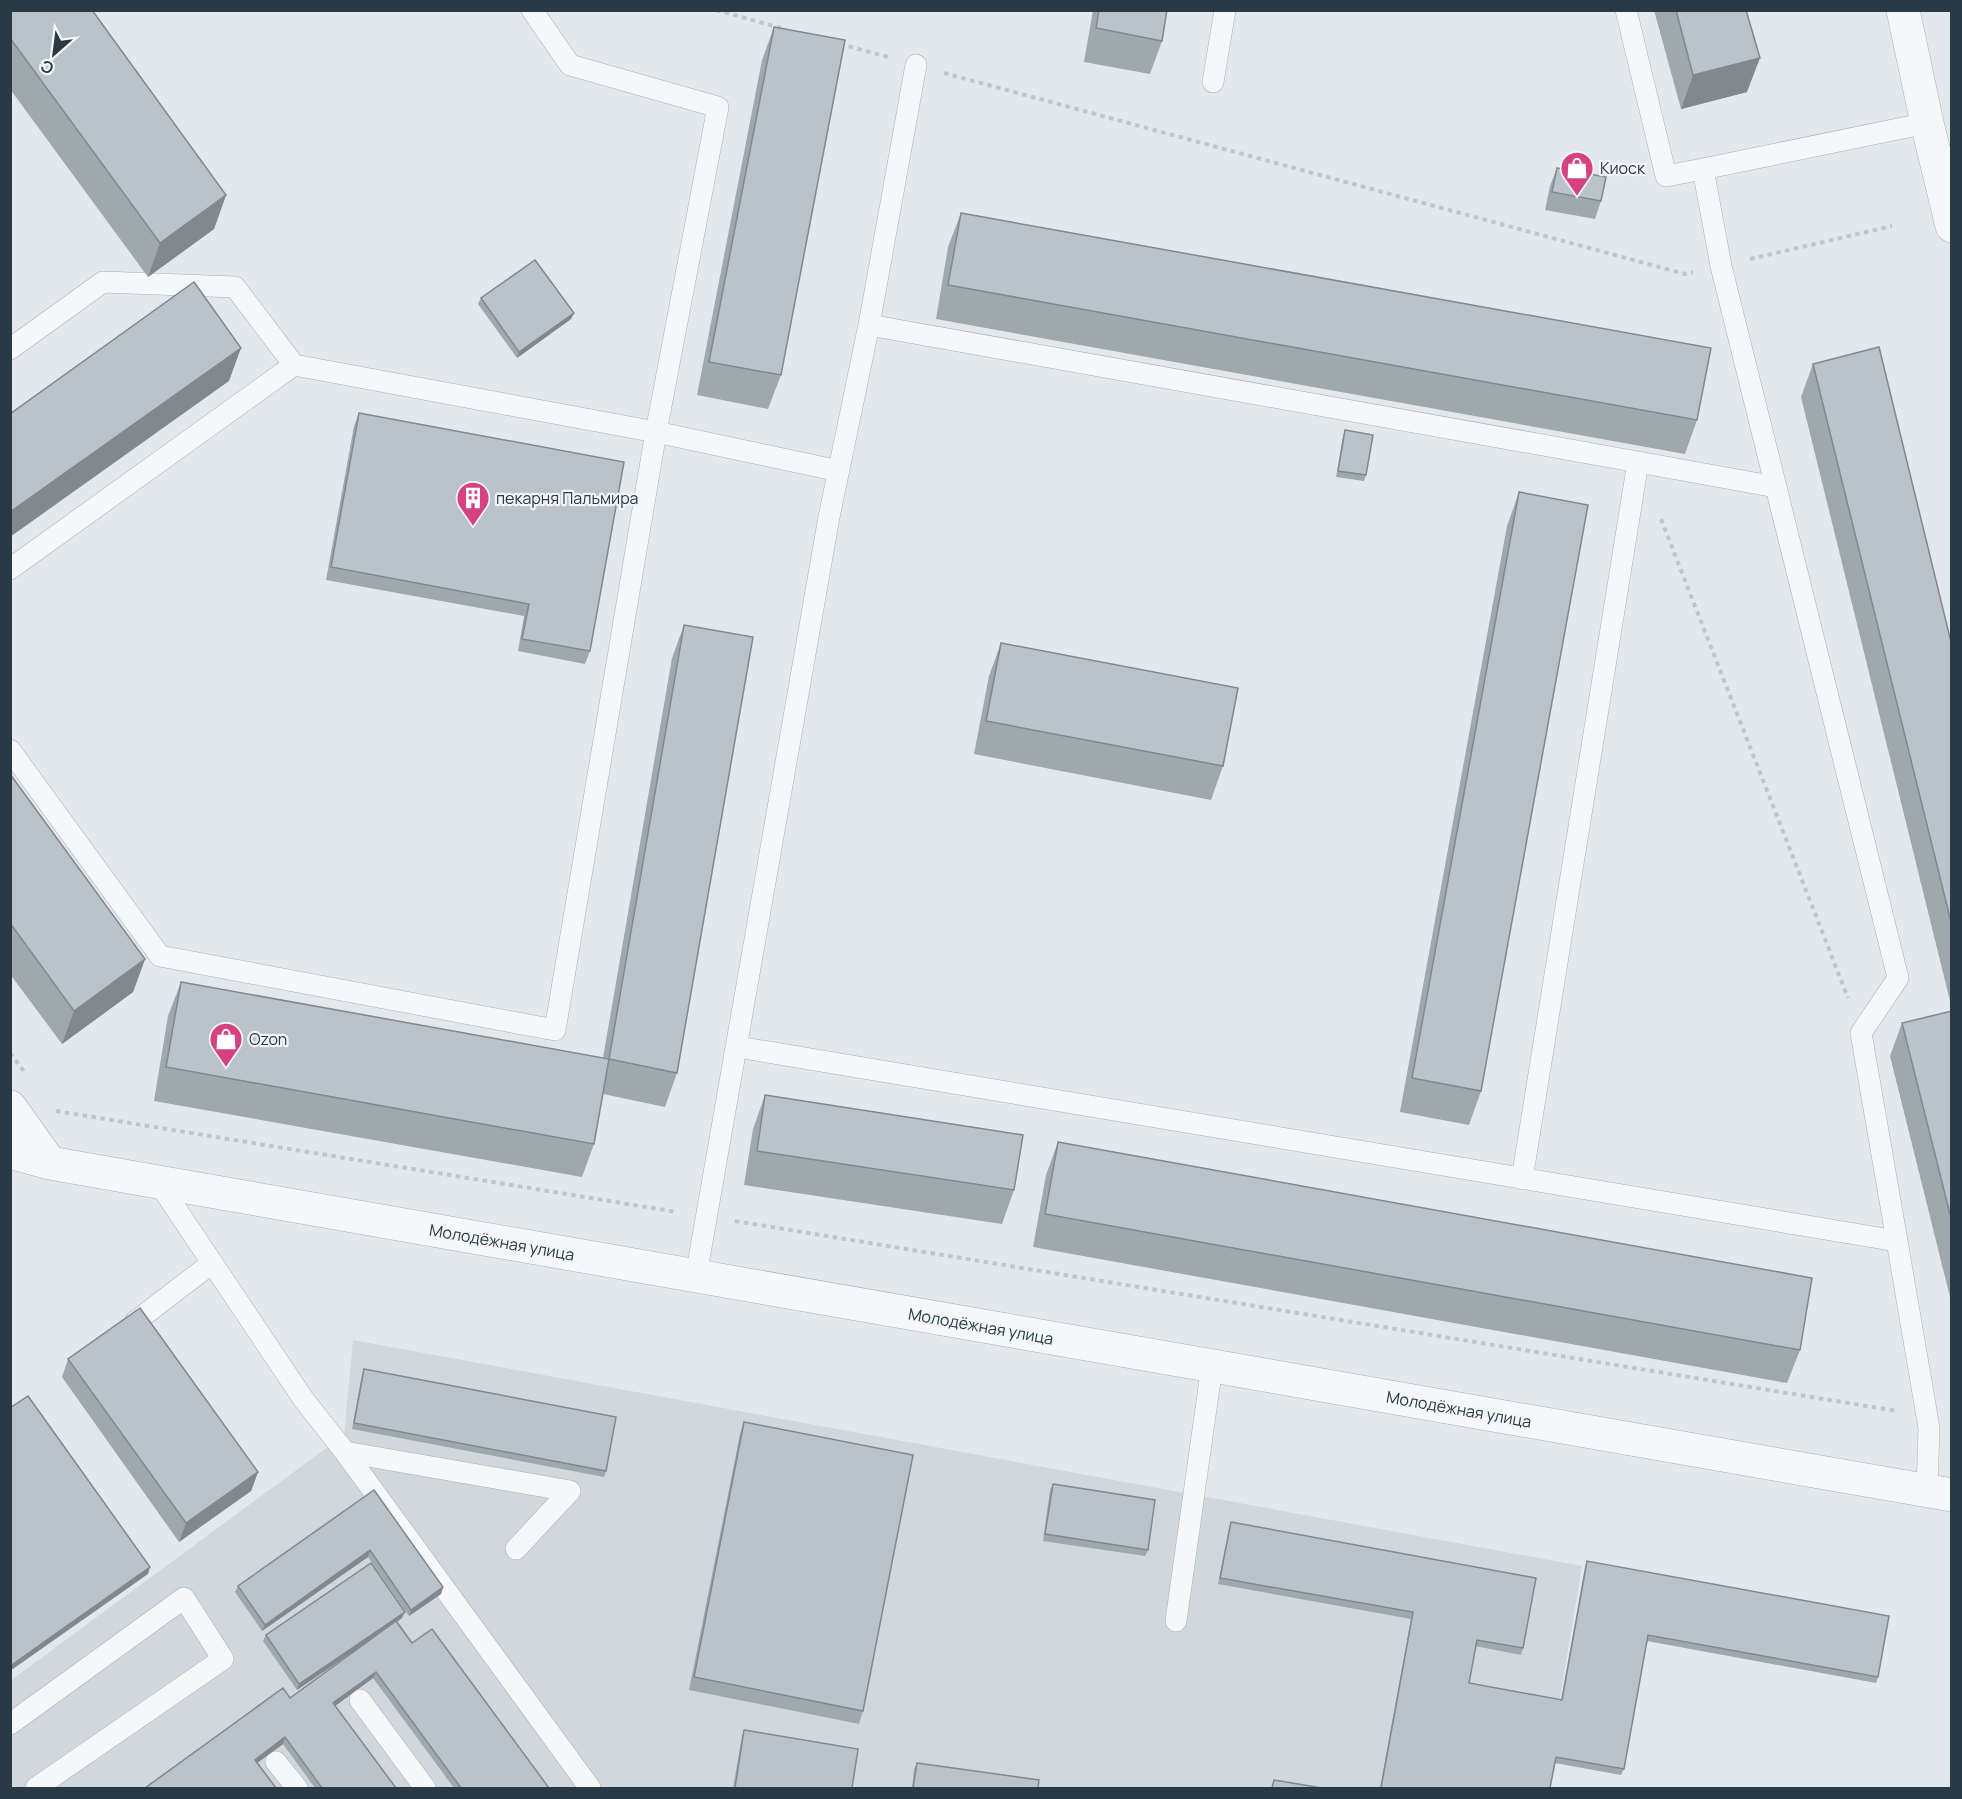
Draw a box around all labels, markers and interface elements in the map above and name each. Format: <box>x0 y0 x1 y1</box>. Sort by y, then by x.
north arrow <box>24 24 84 84</box>
text: С <box>36 55 57 80</box>
shop icon: Киоск <box>1559 150 1595 197</box>
place label: Киоск <box>1600 157 1646 179</box>
building icon: пекарня Пальмира <box>455 480 491 527</box>
place label: пекарня Пальмира <box>496 487 639 509</box>
shop icon: Ozon <box>208 1021 244 1068</box>
place label: Ozon <box>249 1028 287 1050</box>
street label: Молодёжная улица <box>428 1218 576 1266</box>
street label: Молодёжная улица <box>907 1302 1055 1350</box>
street label: Молодёжная улица <box>1385 1385 1533 1433</box>

